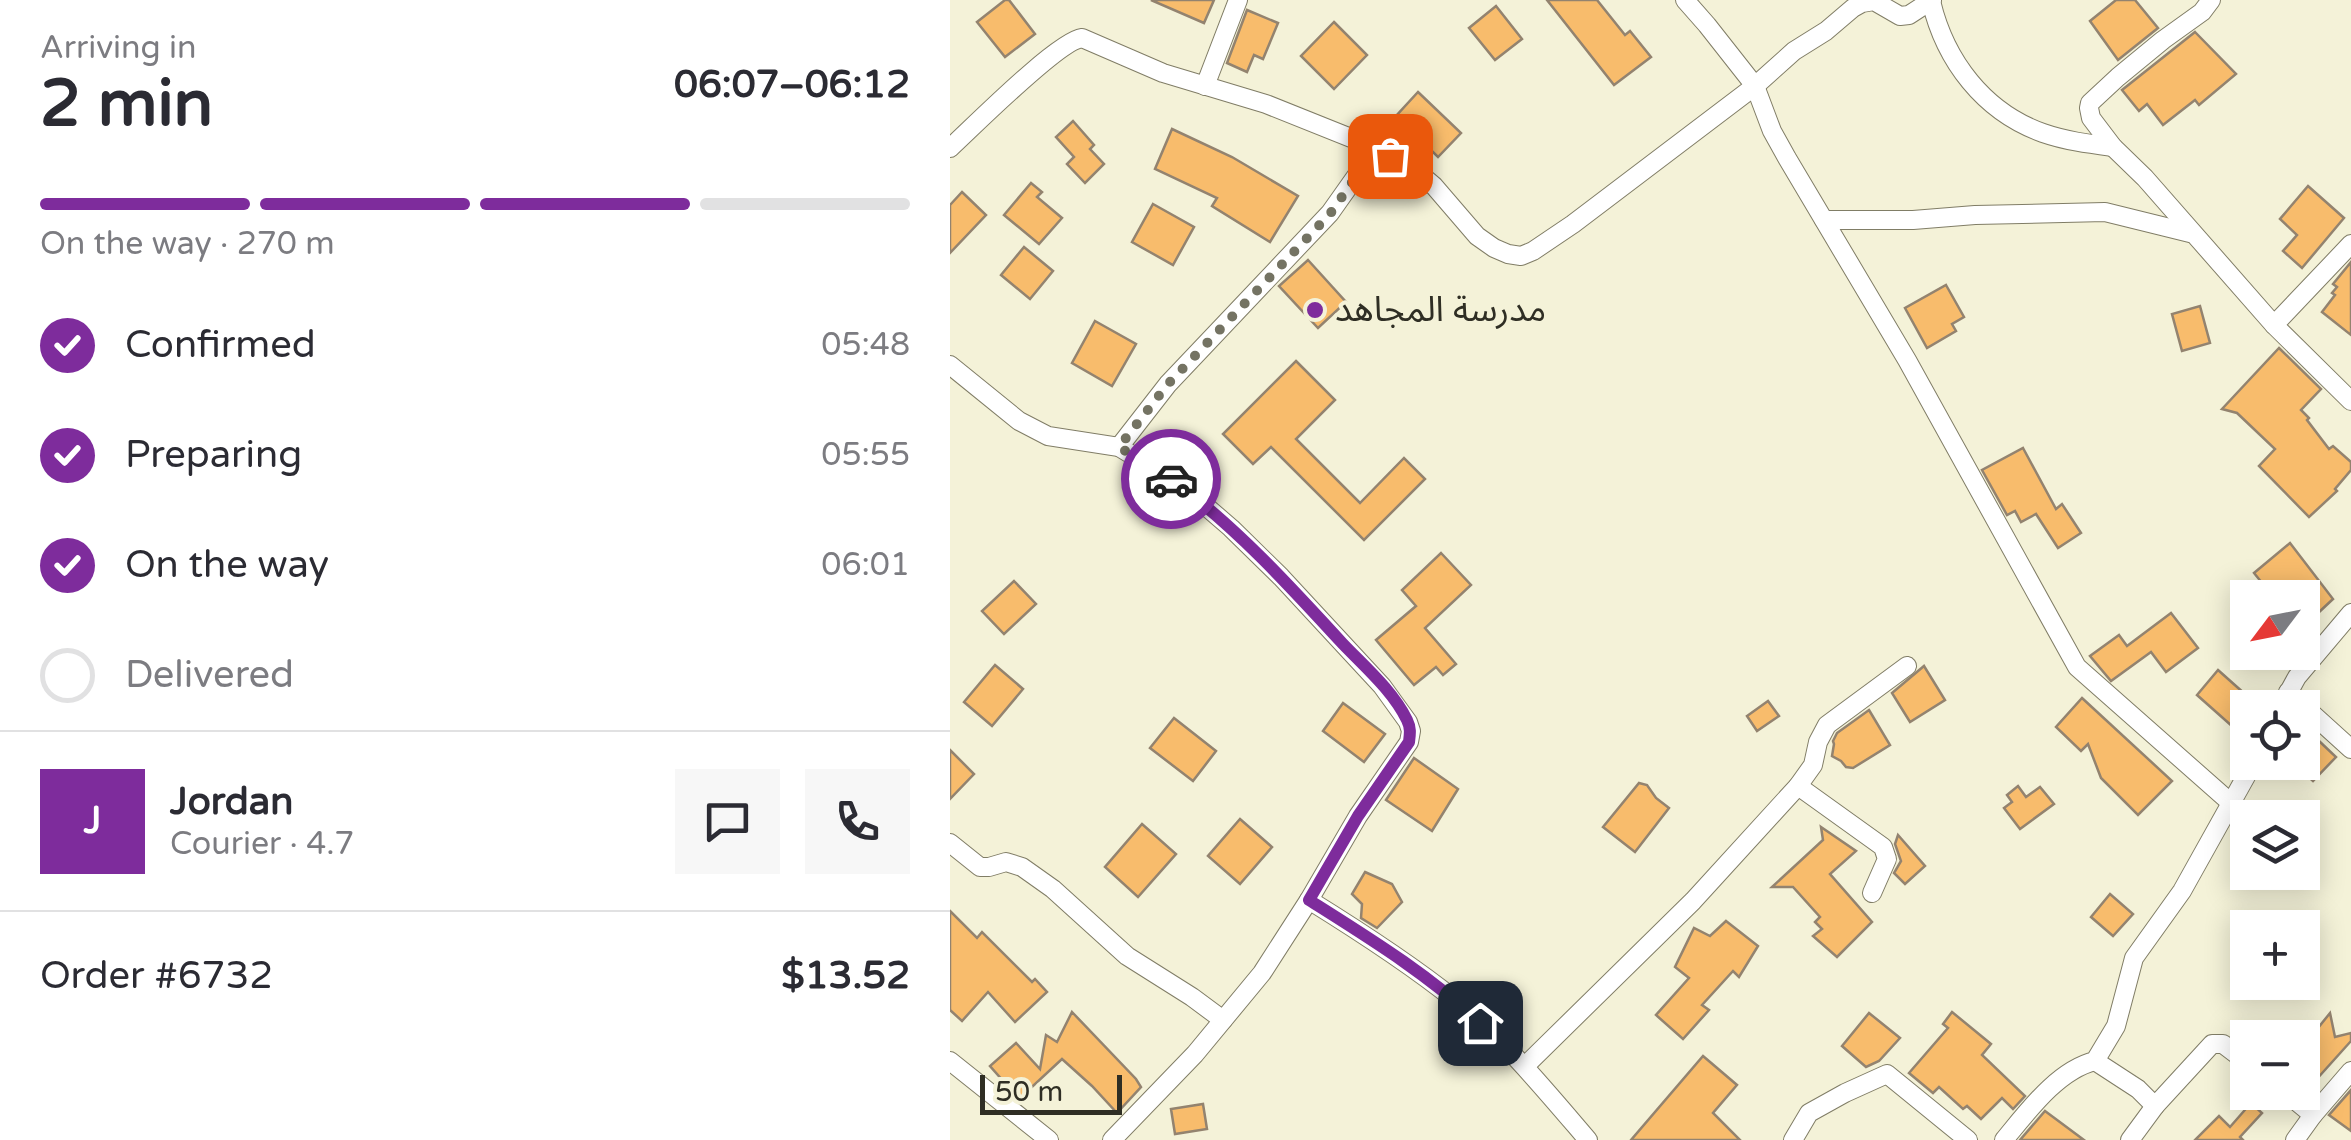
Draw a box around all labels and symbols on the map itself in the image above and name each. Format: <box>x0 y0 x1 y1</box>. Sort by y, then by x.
pin <box>1348 114 1433 199</box>
place label: مدرسة المجاهد <box>1335 289 1546 331</box>
marker: مدرسة المجاهد <box>1304 299 1326 321</box>
courier <box>1121 429 1221 529</box>
north arrow <box>2230 580 2320 670</box>
pin <box>1438 981 1523 1066</box>
scale bar <box>980 1070 1122 1114</box>

